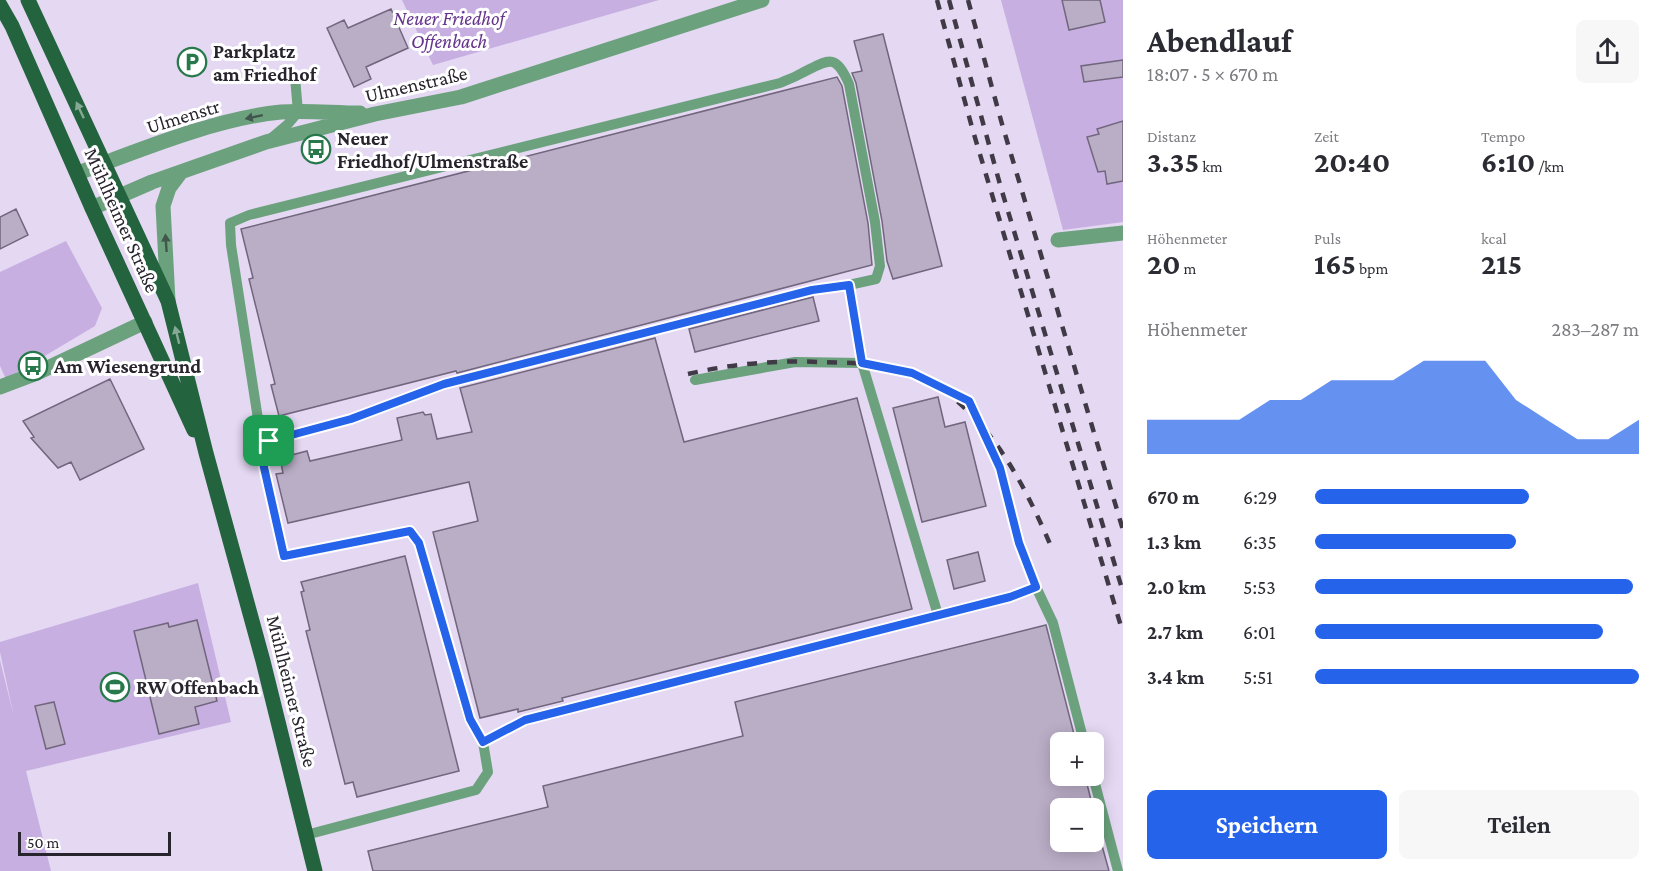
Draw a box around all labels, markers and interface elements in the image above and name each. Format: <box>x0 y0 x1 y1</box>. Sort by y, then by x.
park label: Neuer Friedhof Offenbach <box>393 7 508 53</box>
button: share <box>1576 20 1639 83</box>
text: Abendlauf <box>1147 22 1292 59</box>
place label: Parkplatz am Friedhof <box>213 40 318 85</box>
parking icon: Parkplatz am Friedhof <box>176 46 208 78</box>
street label: Ulmenstraße <box>363 62 469 106</box>
text: 18:07 · 5 × 670 m <box>1147 63 1278 85</box>
street label: Ulmenstr <box>144 94 222 138</box>
one-way arrow <box>76 102 85 119</box>
one-way arrow <box>244 113 263 122</box>
place label: Neuer Friedhof/Ulmenstraße <box>337 127 528 172</box>
text: Distanz <box>1147 128 1196 145</box>
text: Zeit <box>1314 128 1339 145</box>
text: Tempo <box>1481 128 1525 145</box>
bus stop icon: Neuer Friedhof/Ulmenstraße <box>300 133 332 165</box>
street label: Mühlheimer Straße <box>80 144 164 296</box>
text: 3.35 <box>1147 145 1199 178</box>
text: 20:40 <box>1314 145 1390 178</box>
text: 6:10 <box>1481 145 1535 178</box>
text: km <box>1199 158 1223 175</box>
text: /km <box>1535 158 1564 175</box>
text: Höhenmeter <box>1147 230 1227 247</box>
text: Puls <box>1314 230 1341 247</box>
text: kcal <box>1481 230 1507 247</box>
one-way arrow <box>162 233 171 252</box>
text: 20 <box>1147 247 1181 280</box>
text: 165 <box>1314 247 1356 280</box>
text: 215 <box>1481 247 1522 280</box>
text: m <box>1181 260 1196 277</box>
text: bpm <box>1356 260 1388 277</box>
text: Höhenmeter <box>1147 318 1248 340</box>
text: 283–287 m <box>1551 318 1639 340</box>
one-way arrow <box>171 326 181 345</box>
bus stop icon: Am Wiesengrund <box>17 350 49 382</box>
place label: Am Wiesengrund <box>53 355 201 377</box>
pin <box>243 415 294 466</box>
icon: arrive <box>252 424 285 457</box>
text: 670 m <box>1147 486 1199 508</box>
text: 6:29 <box>1243 486 1277 508</box>
text: 1.3 km <box>1147 531 1201 553</box>
text: 6:35 <box>1243 531 1277 553</box>
text: 2.0 km <box>1147 576 1206 598</box>
text: 5:53 <box>1243 576 1276 598</box>
street label: Mühlheimer Straße <box>263 613 322 769</box>
text: 2.7 km <box>1147 621 1204 643</box>
text: 6:01 <box>1243 621 1276 643</box>
text: 3.4 km <box>1147 666 1204 688</box>
text: 5:51 <box>1243 666 1273 688</box>
sports icon: RW Offenbach <box>99 671 131 703</box>
place label: RW Offenbach <box>136 676 259 698</box>
map controls <box>1050 732 1104 852</box>
button: + <box>1050 732 1104 786</box>
button: Speichern <box>1147 790 1387 859</box>
button: Teilen <box>1399 790 1639 859</box>
button: − <box>1050 798 1104 852</box>
scale bar <box>18 829 171 856</box>
text: 50 m <box>27 834 59 851</box>

